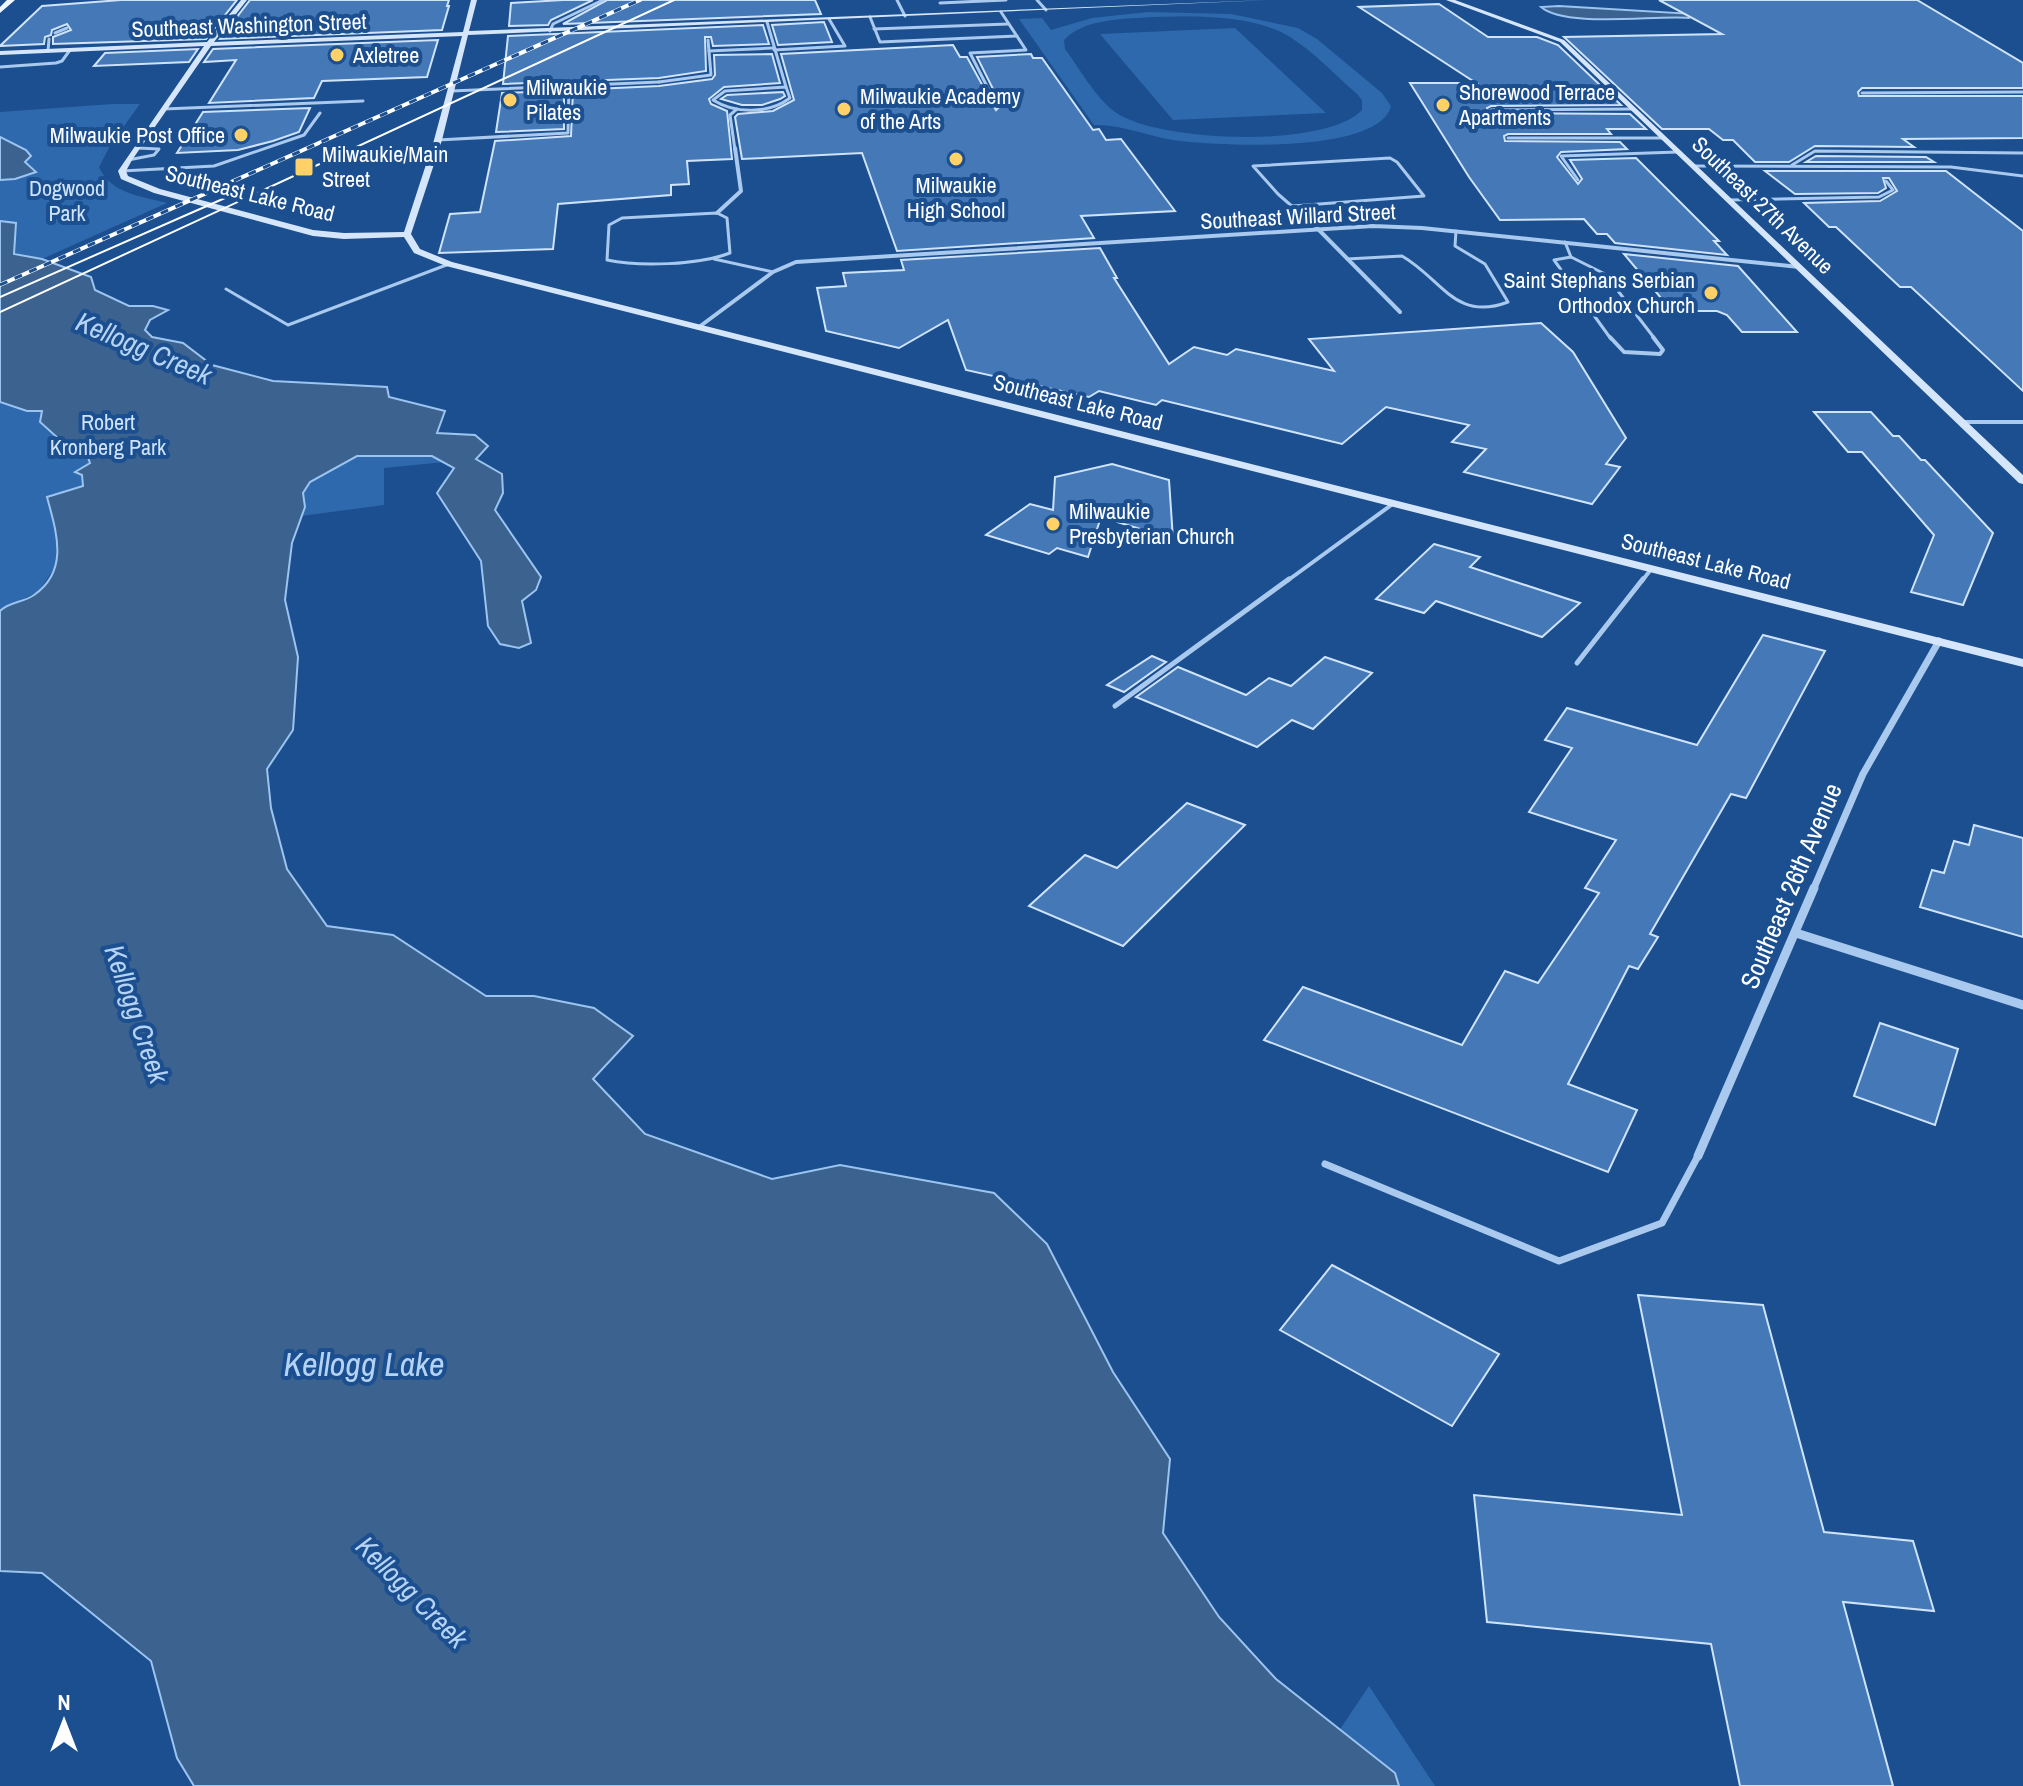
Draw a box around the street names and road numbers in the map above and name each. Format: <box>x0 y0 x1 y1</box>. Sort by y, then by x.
street label: Southeast Washington Street <box>131 6 367 44</box>
street label: Southeast 27th Avenue <box>1686 130 1840 280</box>
street label: Southeast Lake Road <box>162 157 338 229</box>
street label: Southeast Willard Street <box>1200 196 1396 236</box>
street label: Southeast Lake Road <box>990 366 1166 438</box>
street label: Southeast Lake Road <box>1618 525 1794 597</box>
street label: Southeast 26th Avenue <box>1731 778 1850 994</box>

